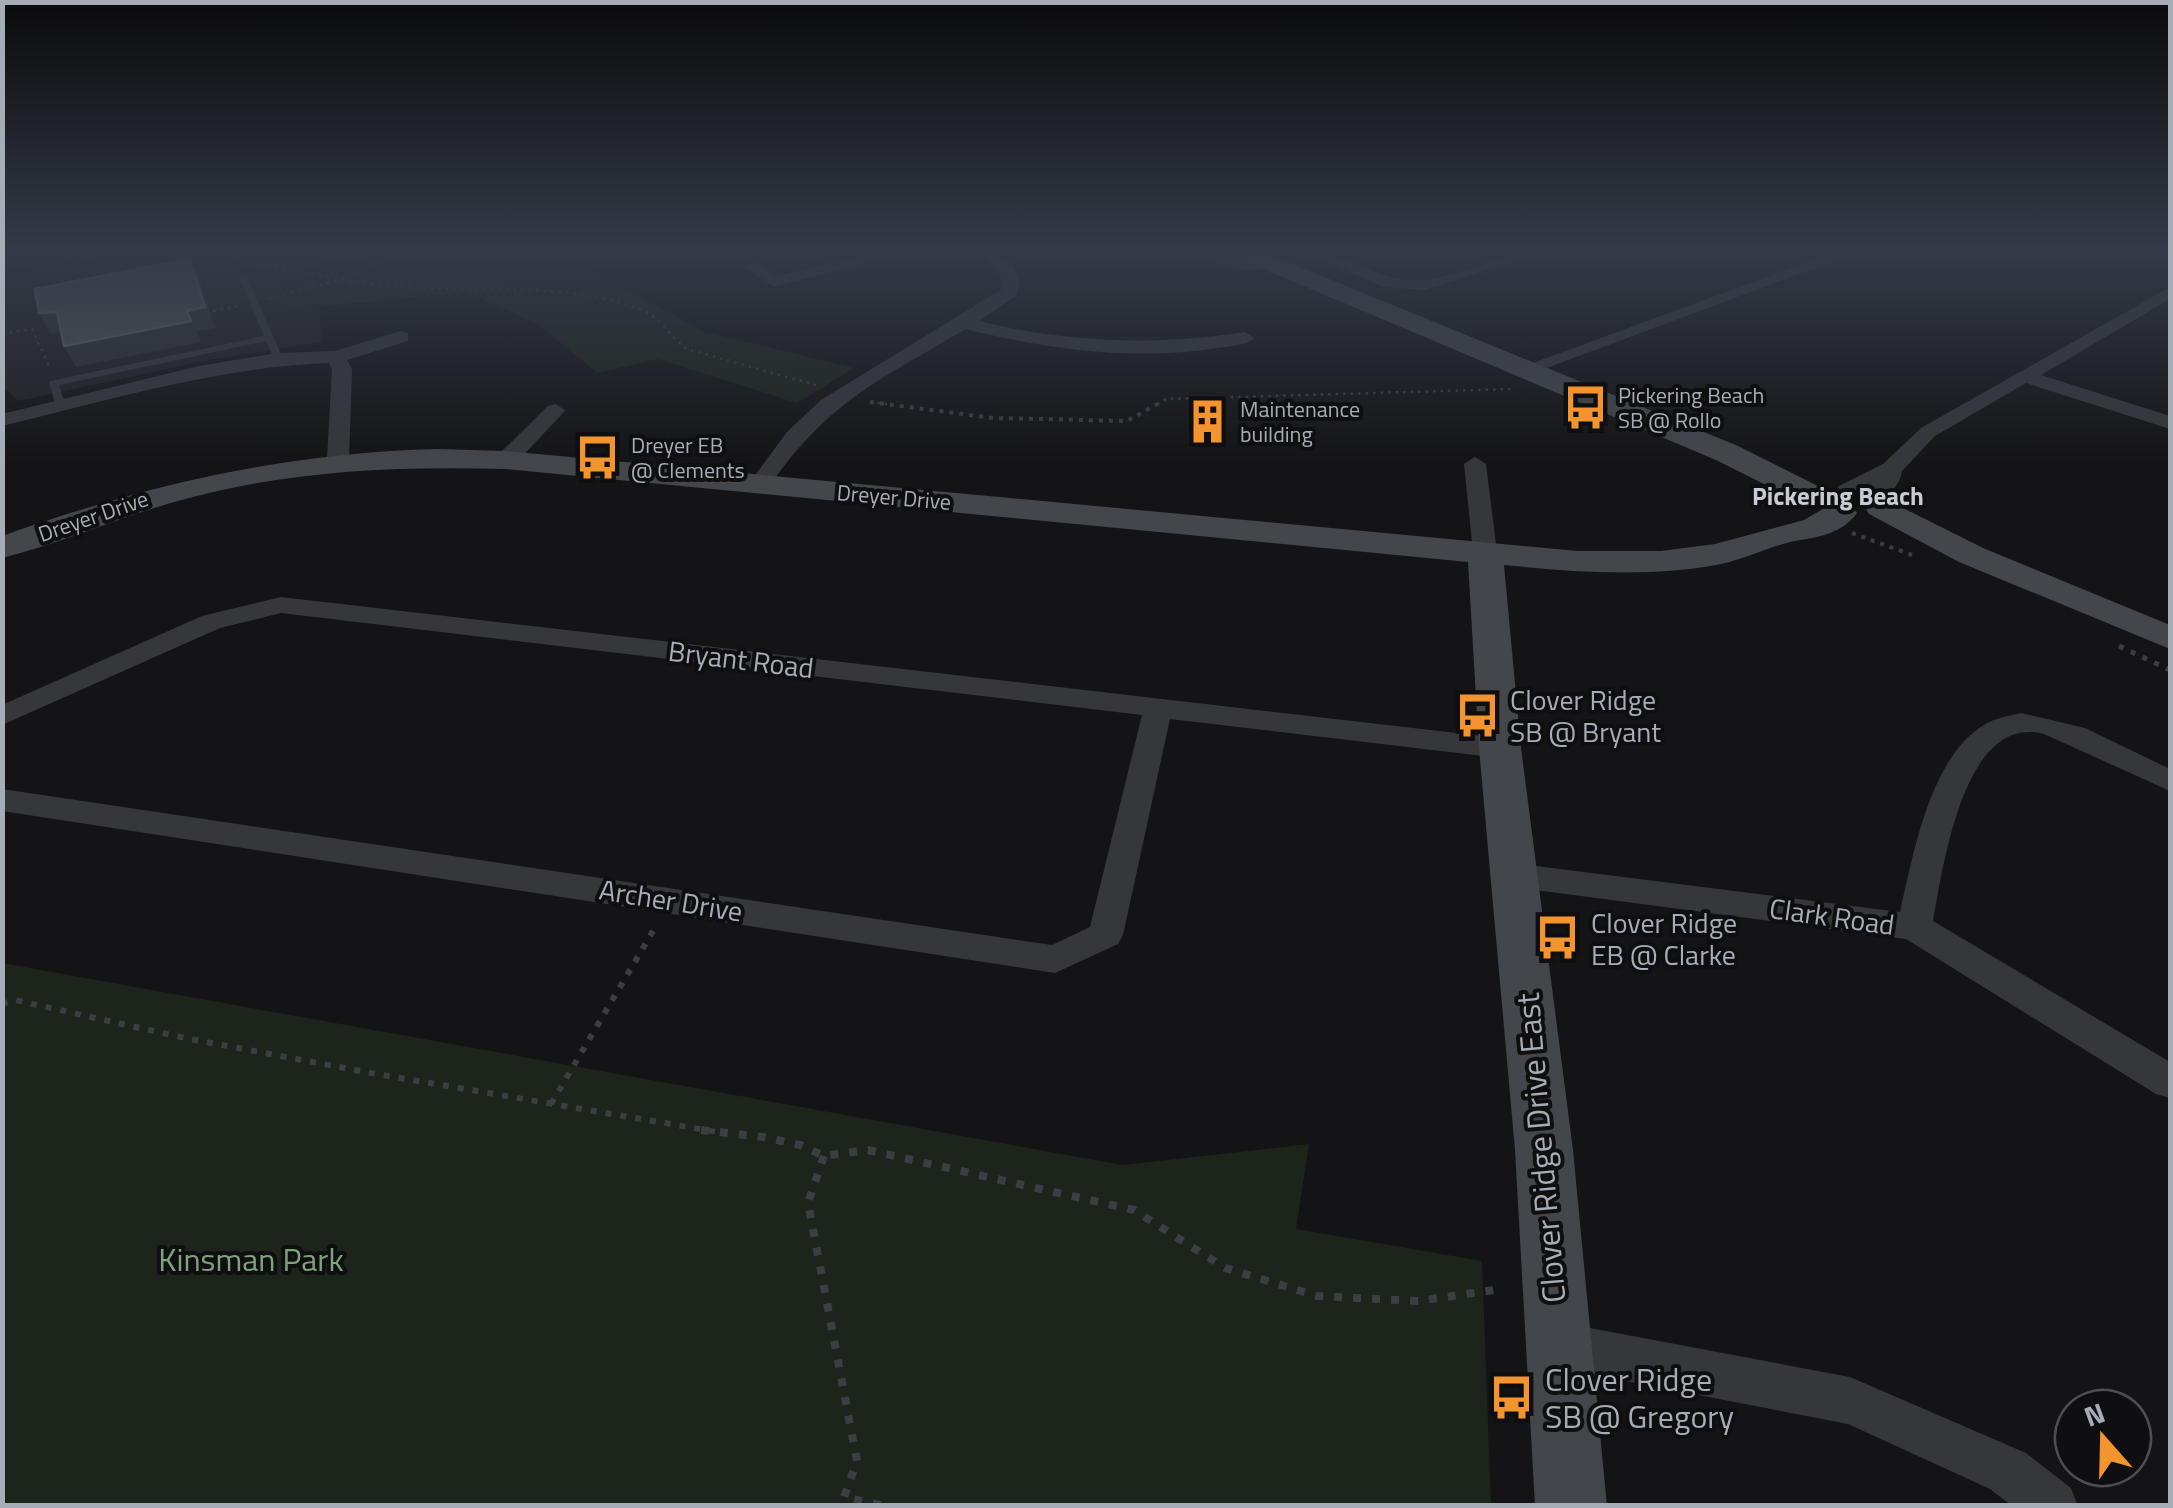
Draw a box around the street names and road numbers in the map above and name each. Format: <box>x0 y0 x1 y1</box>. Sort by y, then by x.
street label: Dreyer Drive <box>835 475 953 519</box>
street label: Dreyer Drive <box>33 481 153 551</box>
street label: Bryant Road <box>666 629 816 689</box>
street label: Archer Drive <box>596 867 746 933</box>
street label: Clark Road <box>1767 886 1897 946</box>
street label: Clover Ridge Drive East <box>1503 991 1577 1305</box>

